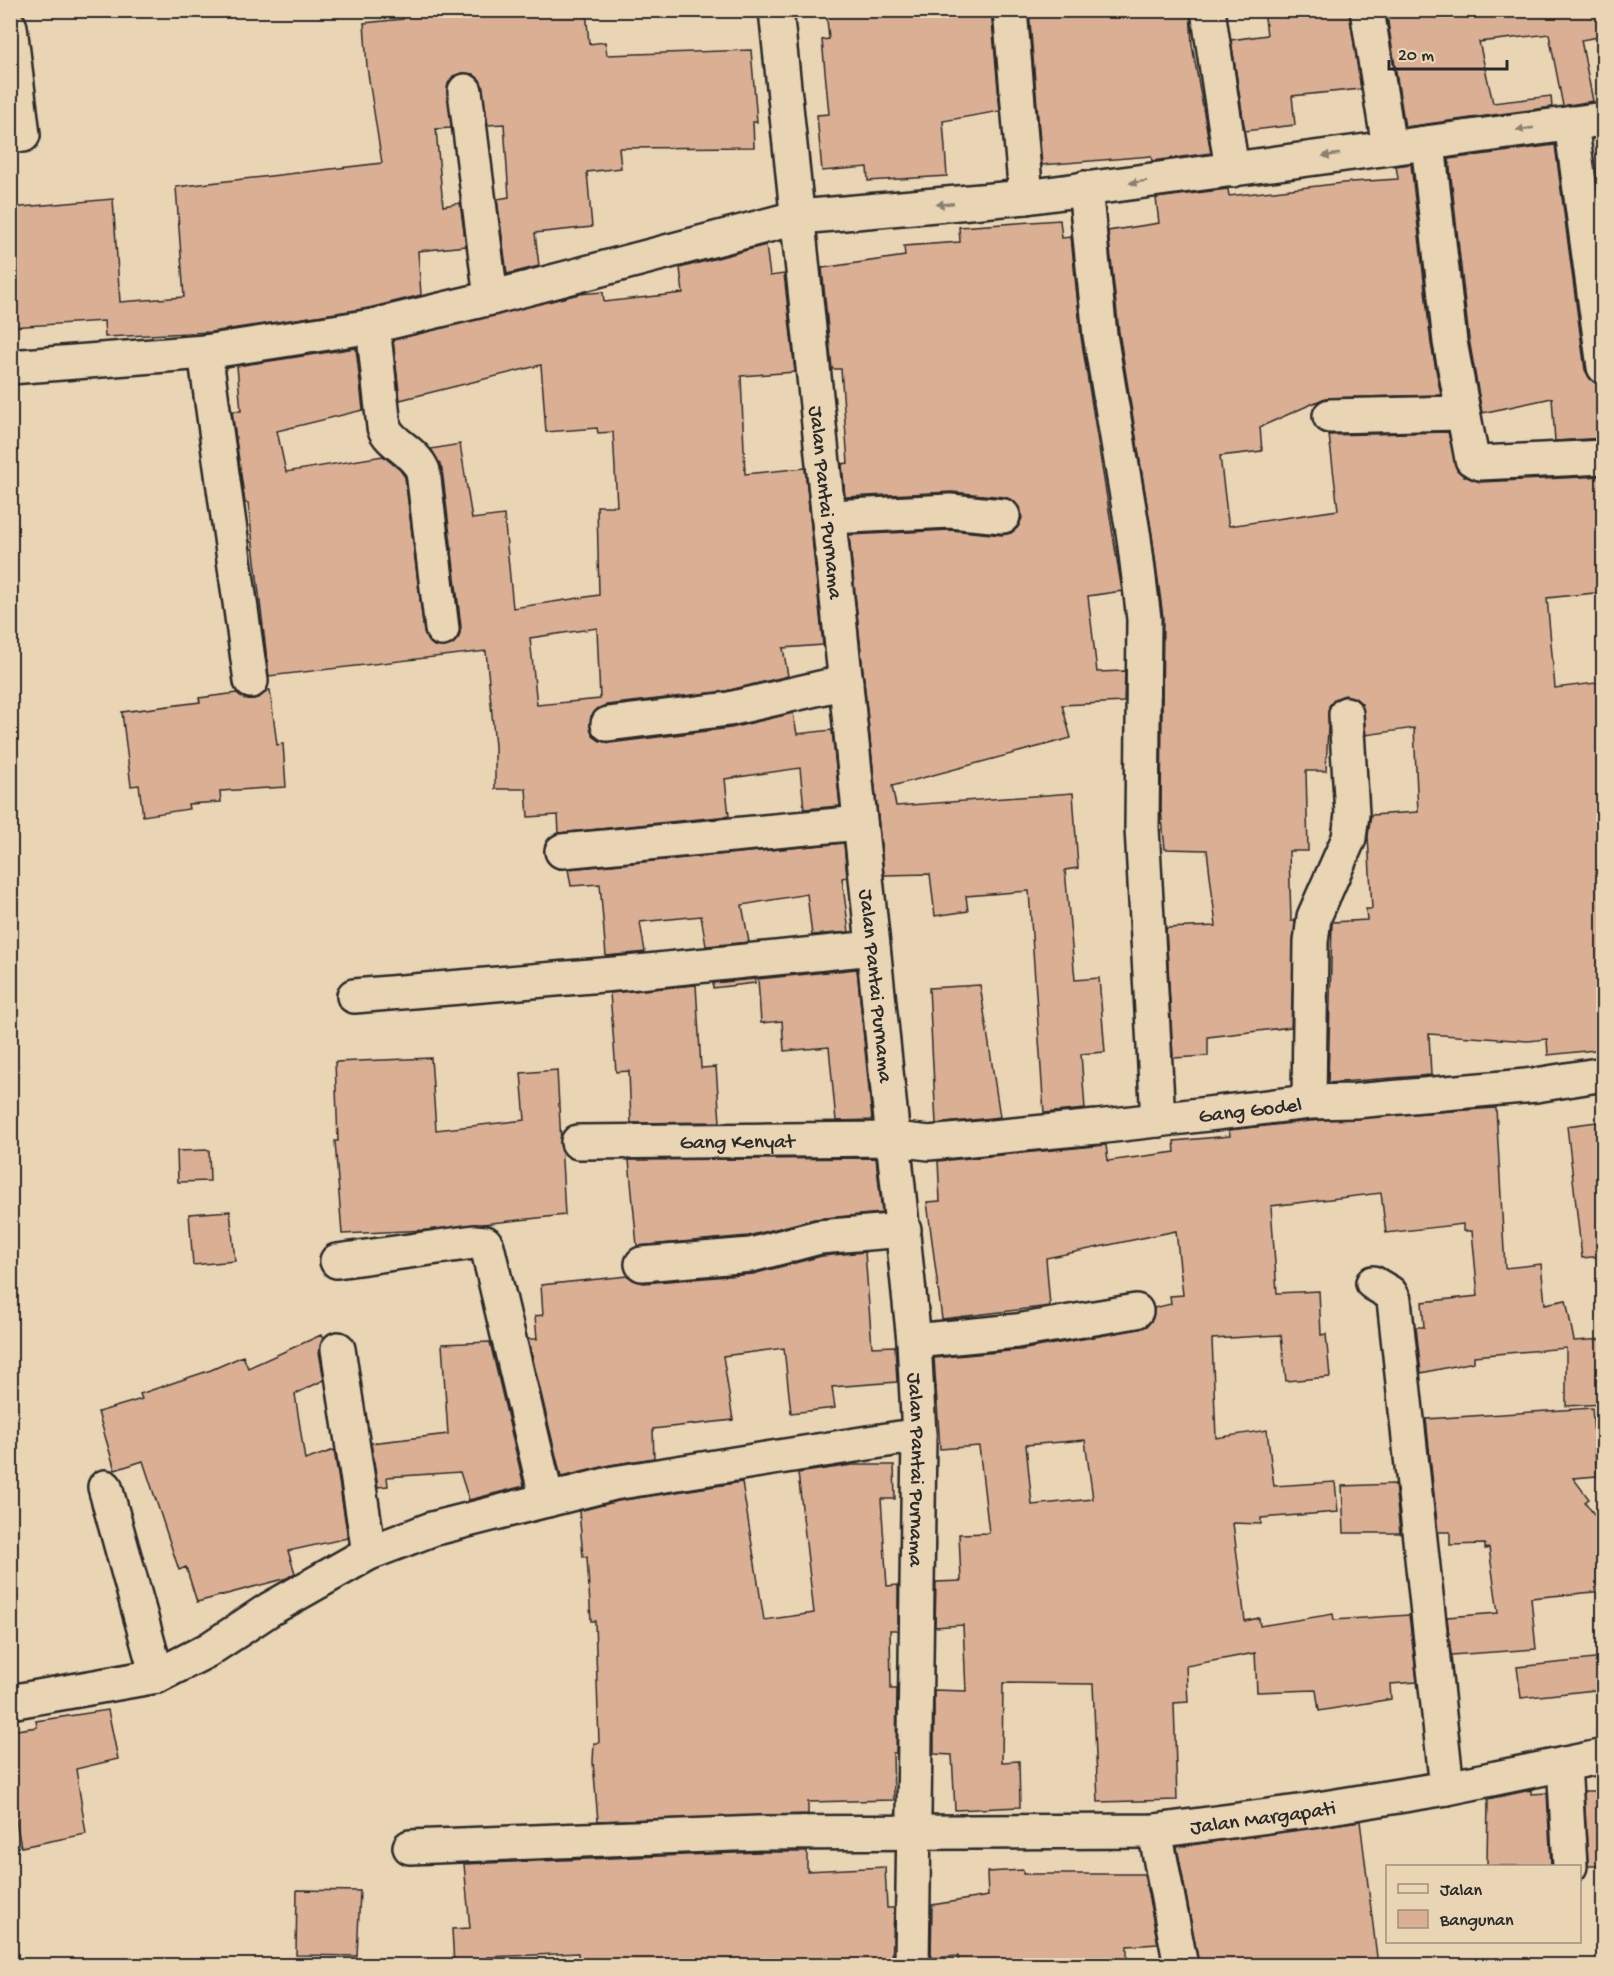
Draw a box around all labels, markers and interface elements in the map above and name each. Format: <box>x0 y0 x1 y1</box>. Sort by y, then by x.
scale bar <box>1389 33 1508 71</box>
text: 20 m <box>1398 46 1434 67</box>
one-way arrow <box>1515 125 1534 134</box>
one-way arrow <box>1322 151 1341 160</box>
one-way arrow <box>1129 177 1148 186</box>
one-way arrow <box>935 199 954 209</box>
street label: Jalan Pantai Purnama <box>801 405 846 602</box>
street label: Jalan Pantai Purnama <box>851 888 896 1085</box>
street label: Gang Godel <box>1197 1094 1303 1131</box>
street label: Gang Kenyat <box>679 1131 797 1157</box>
street label: Jalan Pantai Purnama <box>900 1372 928 1568</box>
street label: Jalan Margapati <box>1189 1797 1338 1842</box>
legend <box>1386 1865 1581 1943</box>
text: Jalan <box>1440 1881 1482 1902</box>
text: Bangunan <box>1439 1911 1514 1932</box>

